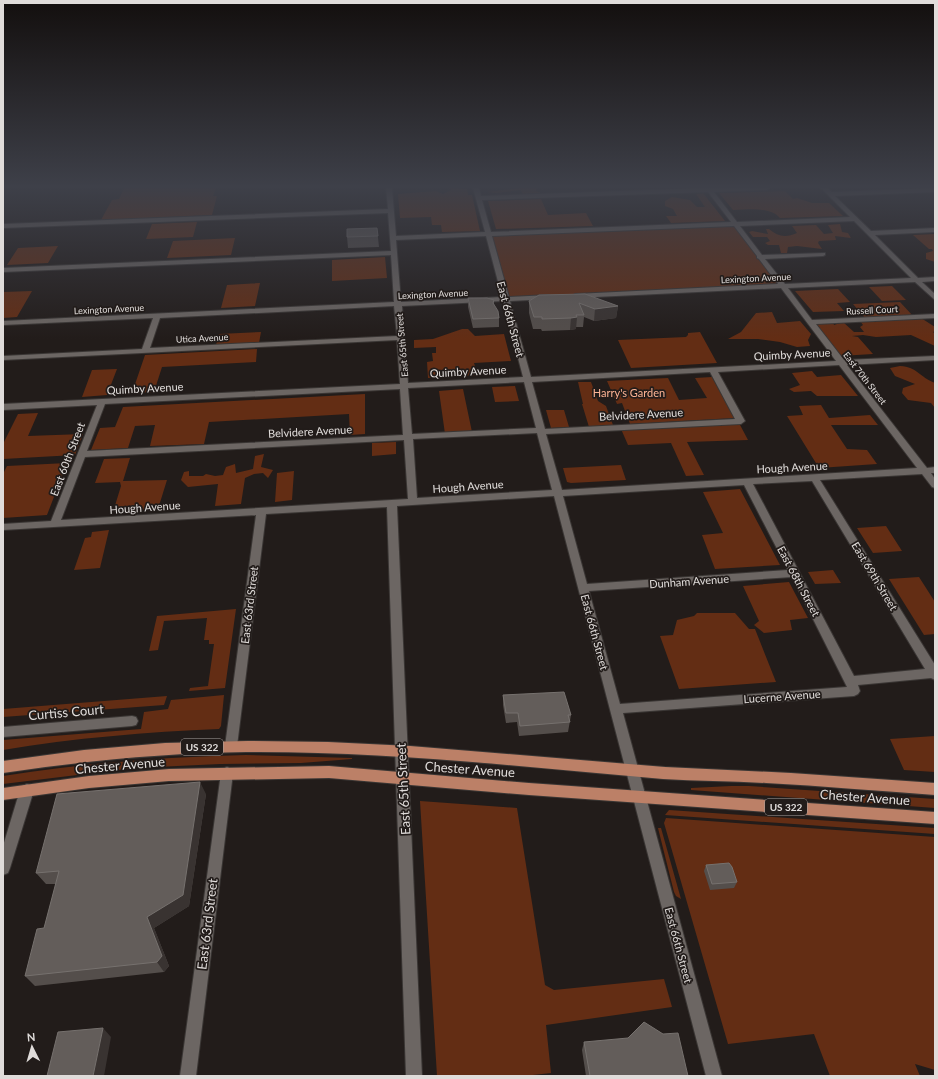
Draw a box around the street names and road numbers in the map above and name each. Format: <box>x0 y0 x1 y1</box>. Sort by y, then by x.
street label: Lexington Avenue <box>721 271 792 285</box>
street label: East 66th Street <box>495 280 527 358</box>
street label: Lexington Avenue <box>398 287 469 301</box>
street label: Lexington Avenue <box>74 302 145 316</box>
street label: Russell Court <box>846 303 899 317</box>
street label: East 65th Street <box>394 312 410 377</box>
street label: Utica Avenue <box>175 331 229 345</box>
street label: Quimby Avenue <box>753 345 831 363</box>
street label: East 70th Street <box>841 350 889 407</box>
street label: Quimby Avenue <box>429 362 507 380</box>
street label: Quimby Avenue <box>106 379 184 397</box>
street label: Belvidere Avenue <box>599 405 684 423</box>
street label: East 60th Street <box>47 420 87 498</box>
street label: Belvidere Avenue <box>268 422 353 440</box>
street label: Hough Avenue <box>756 459 828 475</box>
street label: Hough Avenue <box>432 477 504 495</box>
street label: Hough Avenue <box>109 498 181 516</box>
street label: East 69th Street <box>849 539 901 613</box>
street label: East 68th Street <box>775 544 823 618</box>
street label: East 63rd Street <box>238 566 260 644</box>
street label: Dunham Avenue <box>649 572 730 590</box>
street label: East 66th Street <box>579 593 611 671</box>
street label: Lucerne Avenue <box>743 687 821 705</box>
street label: Curtiss Court <box>28 701 105 723</box>
road number: US 322 <box>181 739 223 755</box>
street label: East 65th Street <box>393 742 413 835</box>
street label: Chester Avenue <box>74 753 166 777</box>
street label: Chester Avenue <box>424 758 516 780</box>
street label: Chester Avenue <box>819 786 911 808</box>
road number: US 322 <box>765 799 807 815</box>
street label: East 63rd Street <box>193 877 221 971</box>
street label: East 66th Street <box>663 906 695 984</box>

